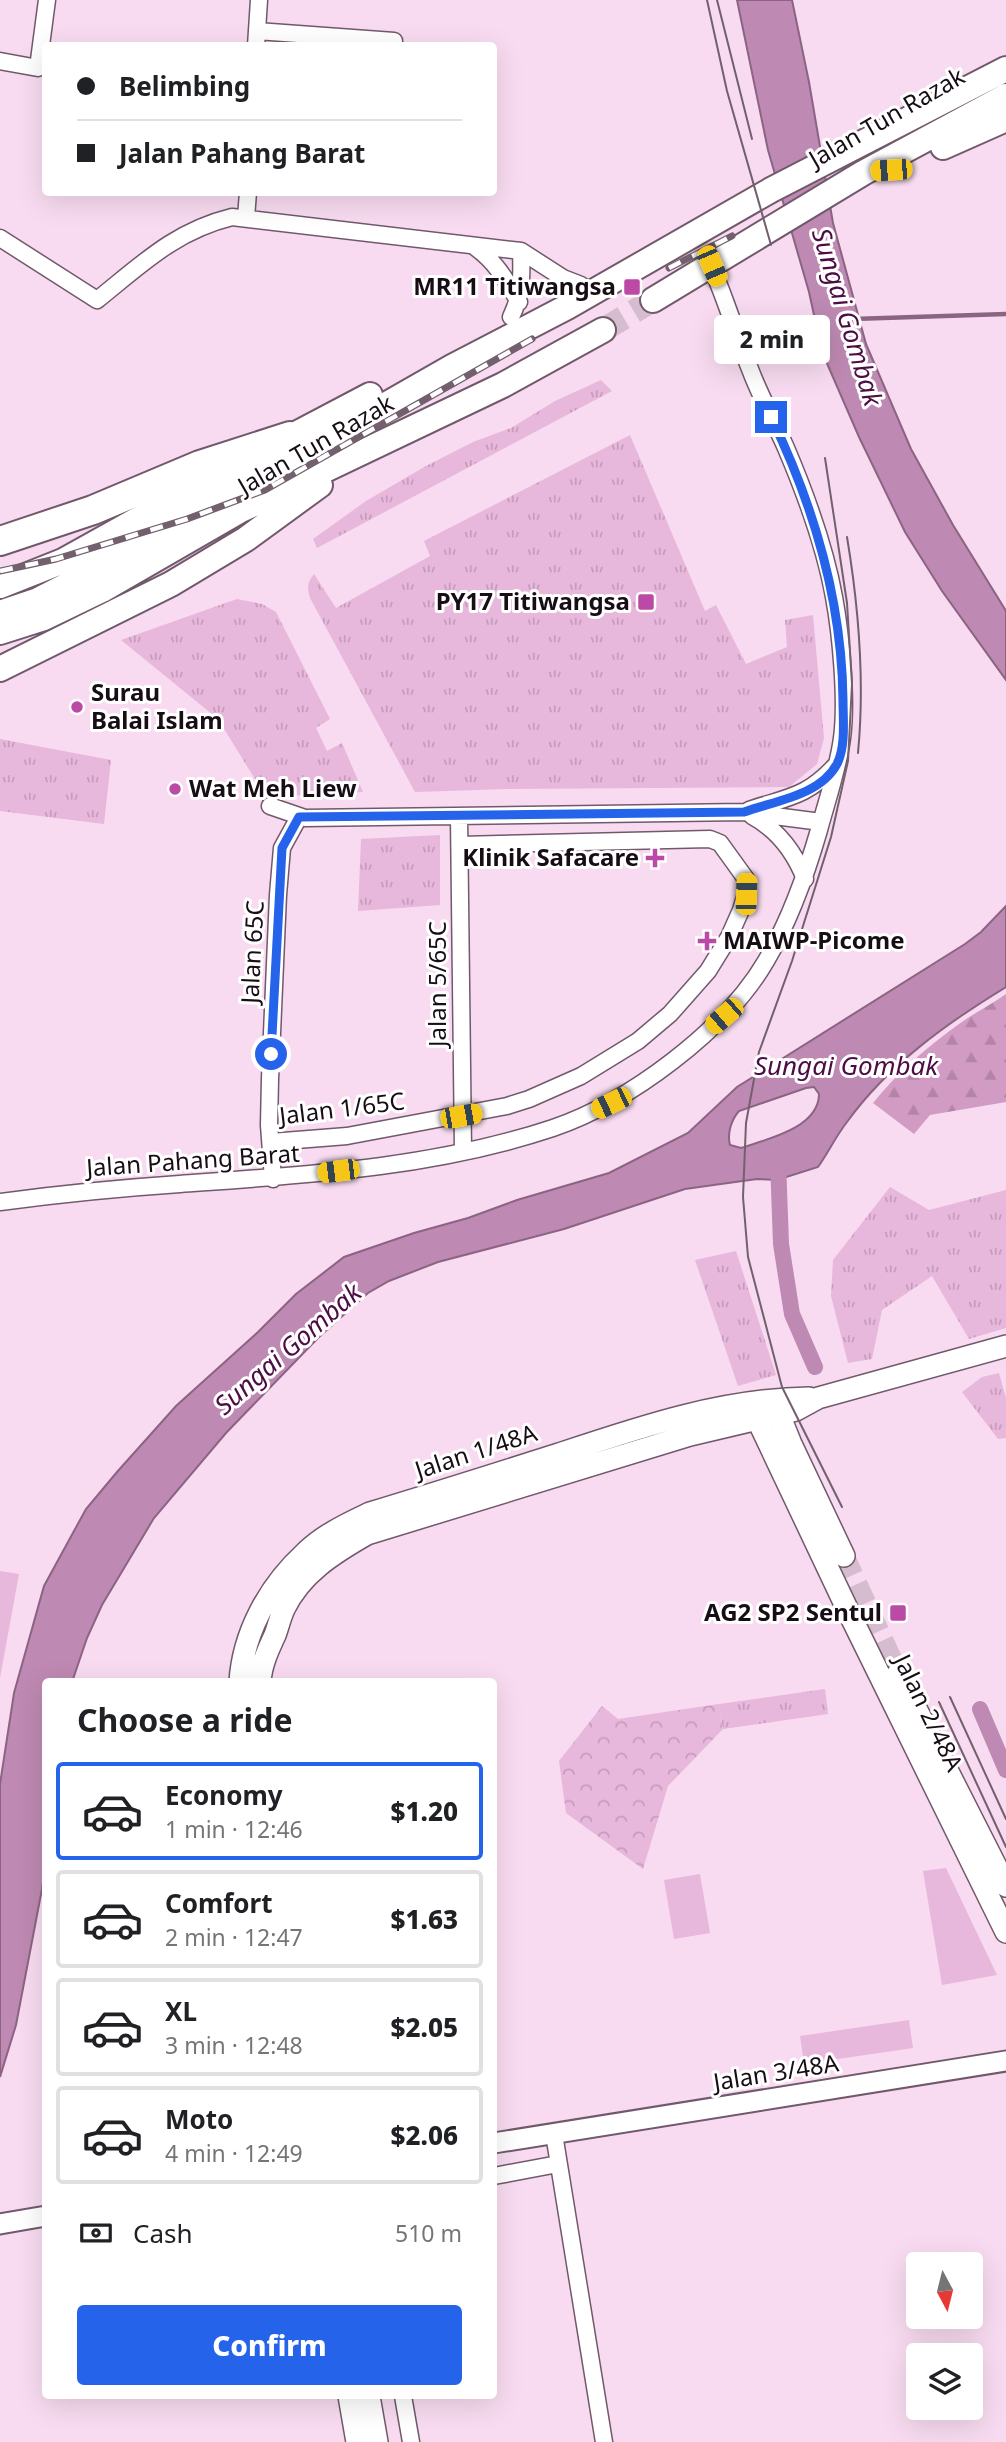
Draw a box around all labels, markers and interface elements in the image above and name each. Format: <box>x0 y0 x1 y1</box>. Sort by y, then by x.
street label: Jalan Tun Razak <box>801 59 970 176</box>
text: Belimbing <box>119 68 250 104</box>
text: Jalan Pahang Barat <box>119 135 365 171</box>
car <box>870 158 913 182</box>
water label: Sungai Gombak <box>804 223 892 411</box>
car <box>695 243 730 289</box>
place label: MR11 Titiwangsa <box>413 269 616 302</box>
marker: MR11 Titiwangsa <box>622 277 642 297</box>
callout: 2 min <box>713 316 829 364</box>
text: 2 min <box>740 323 804 355</box>
street label: Jalan Tun Razak <box>230 386 399 503</box>
route end <box>755 401 787 433</box>
place label: PY17 Titiwangsa <box>436 584 630 617</box>
marker: PY17 Titiwangsa <box>636 592 656 612</box>
place label: Surau Balai Islam <box>91 675 223 736</box>
marker: Surau Balai Islam <box>69 699 85 715</box>
place label: Wat Meh Liew <box>189 771 357 804</box>
marker: Wat Meh Liew <box>167 781 183 797</box>
place label: Klinik Safacare <box>462 840 639 873</box>
marker: Klinik Safacare <box>645 848 665 868</box>
car <box>735 873 758 915</box>
street label: Jalan 65C <box>232 899 271 1006</box>
street label: Jalan 5/65C <box>420 921 453 1049</box>
place label: MAIWP-Picome <box>723 923 905 956</box>
marker: MAIWP-Picome <box>697 931 717 951</box>
car <box>702 994 747 1038</box>
route start <box>255 1038 287 1070</box>
water label: Sungai Gombak <box>754 1047 939 1083</box>
street label: Jalan 1/65C <box>275 1083 406 1132</box>
car <box>588 1084 635 1122</box>
car <box>439 1102 484 1130</box>
street label: Jalan Pahang Barat <box>83 1136 301 1184</box>
car <box>316 1158 361 1184</box>
water label: Sungai Gombak <box>206 1273 370 1422</box>
street label: Jalan 1/48A <box>409 1415 541 1486</box>
place label: AG2 SP2 Sentul <box>704 1595 882 1628</box>
marker: AG2 SP2 Sentul <box>888 1603 908 1623</box>
street label: Jalan 2/48A <box>886 1647 972 1777</box>
text: Choose a ride <box>77 1698 293 1741</box>
text: Economy <box>165 1777 283 1813</box>
icon: car <box>81 1780 144 1843</box>
text: $1.20 <box>391 1793 458 1829</box>
text: 1 min · 12:46 <box>165 1813 303 1845</box>
text: Comfort <box>165 1885 273 1921</box>
icon: car <box>81 1888 144 1951</box>
text: $1.63 <box>391 1901 458 1937</box>
text: 2 min · 12:47 <box>165 1921 303 1953</box>
text: XL <box>165 1993 197 2029</box>
icon: car <box>81 1996 144 2059</box>
text: $2.05 <box>391 2009 458 2045</box>
text: 3 min · 12:48 <box>165 2029 303 2061</box>
street label: Jalan 3/48A <box>709 2045 841 2098</box>
text: Moto <box>165 2101 233 2137</box>
icon: car <box>81 2104 144 2167</box>
text: $2.06 <box>391 2117 458 2153</box>
text: 4 min · 12:49 <box>165 2137 303 2169</box>
icon: cash <box>77 2214 115 2252</box>
text: Cash <box>133 2215 193 2251</box>
text: 510 m <box>395 2217 462 2249</box>
north arrow <box>906 2252 984 2329</box>
map controls <box>906 2252 983 2420</box>
button: Confirm <box>77 2305 462 2385</box>
button: layers <box>906 2343 983 2420</box>

